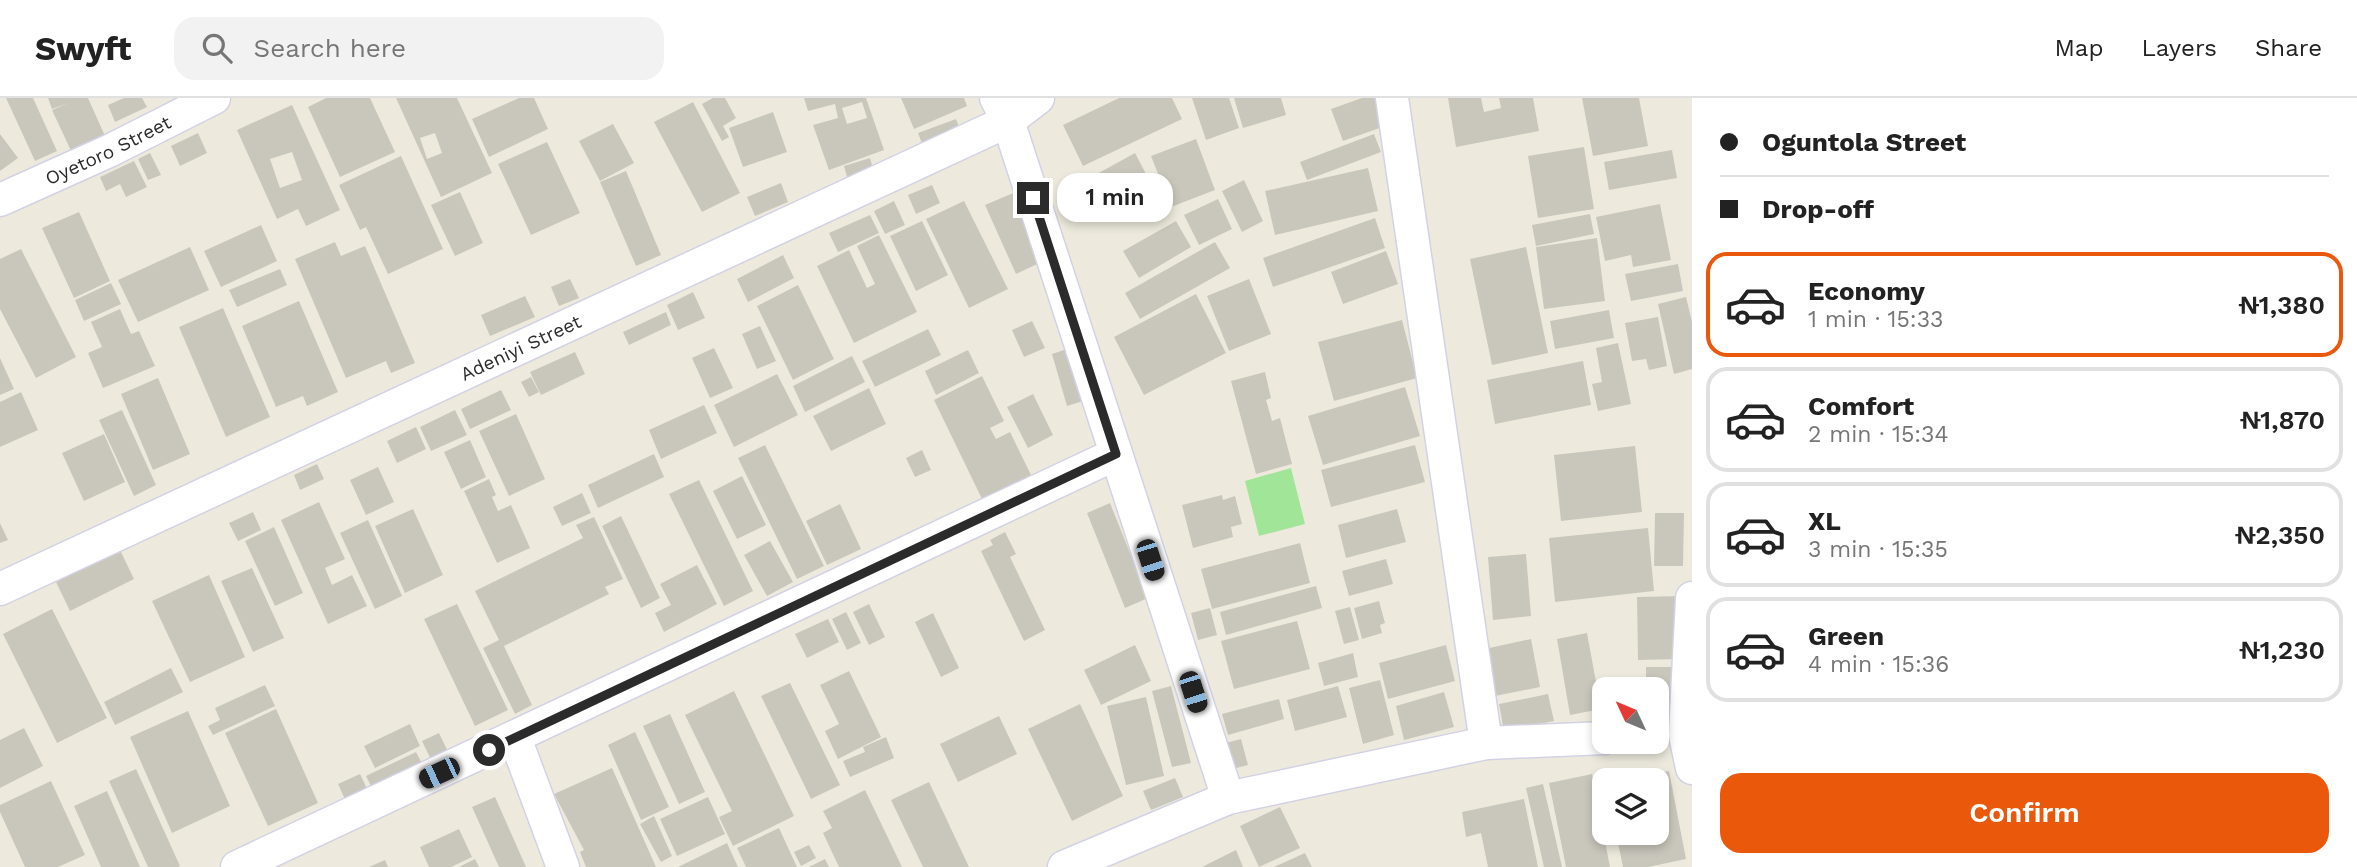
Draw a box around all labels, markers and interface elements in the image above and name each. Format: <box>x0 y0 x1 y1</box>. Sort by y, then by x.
search box <box>174 17 664 80</box>
text: Swyft <box>35 29 132 68</box>
icon: search <box>198 29 236 67</box>
text: Search here <box>254 33 406 63</box>
text: Map <box>2055 34 2103 62</box>
text: Layers <box>2141 34 2217 62</box>
text: Share <box>2255 34 2322 62</box>
street label: Oyetoro Street <box>42 110 175 190</box>
text: Oguntola Street <box>1762 127 1966 157</box>
callout: 1 min <box>1058 174 1173 222</box>
route end <box>1017 182 1049 214</box>
text: 1 min <box>1085 184 1145 211</box>
text: Drop-off <box>1762 194 1874 224</box>
icon: car <box>1724 273 1787 336</box>
text: Economy <box>1808 276 1925 306</box>
text: ₦1,380 <box>2238 290 2325 320</box>
text: 1 min · 15:33 <box>1808 306 1944 333</box>
street label: Adeniyi Street <box>457 309 585 385</box>
icon: car <box>1724 388 1787 451</box>
text: Comfort <box>1808 391 1914 421</box>
text: ₦1,870 <box>2240 405 2325 435</box>
text: 2 min · 15:34 <box>1808 421 1949 448</box>
icon: car <box>1724 503 1787 566</box>
text: XL <box>1808 506 1841 536</box>
text: ₦2,350 <box>2235 520 2325 550</box>
text: 3 min · 15:35 <box>1808 536 1948 563</box>
car <box>1134 537 1167 583</box>
icon: car <box>1724 618 1787 681</box>
text: Green <box>1808 621 1884 651</box>
text: ₦1,230 <box>2239 635 2325 665</box>
text: 4 min · 15:36 <box>1808 651 1949 678</box>
car <box>1177 669 1210 715</box>
north arrow <box>1592 677 1670 754</box>
map controls <box>1592 677 1669 845</box>
route start <box>473 734 505 766</box>
car <box>416 755 463 791</box>
button: layers <box>1592 768 1669 845</box>
button: Confirm <box>1720 773 2329 853</box>

